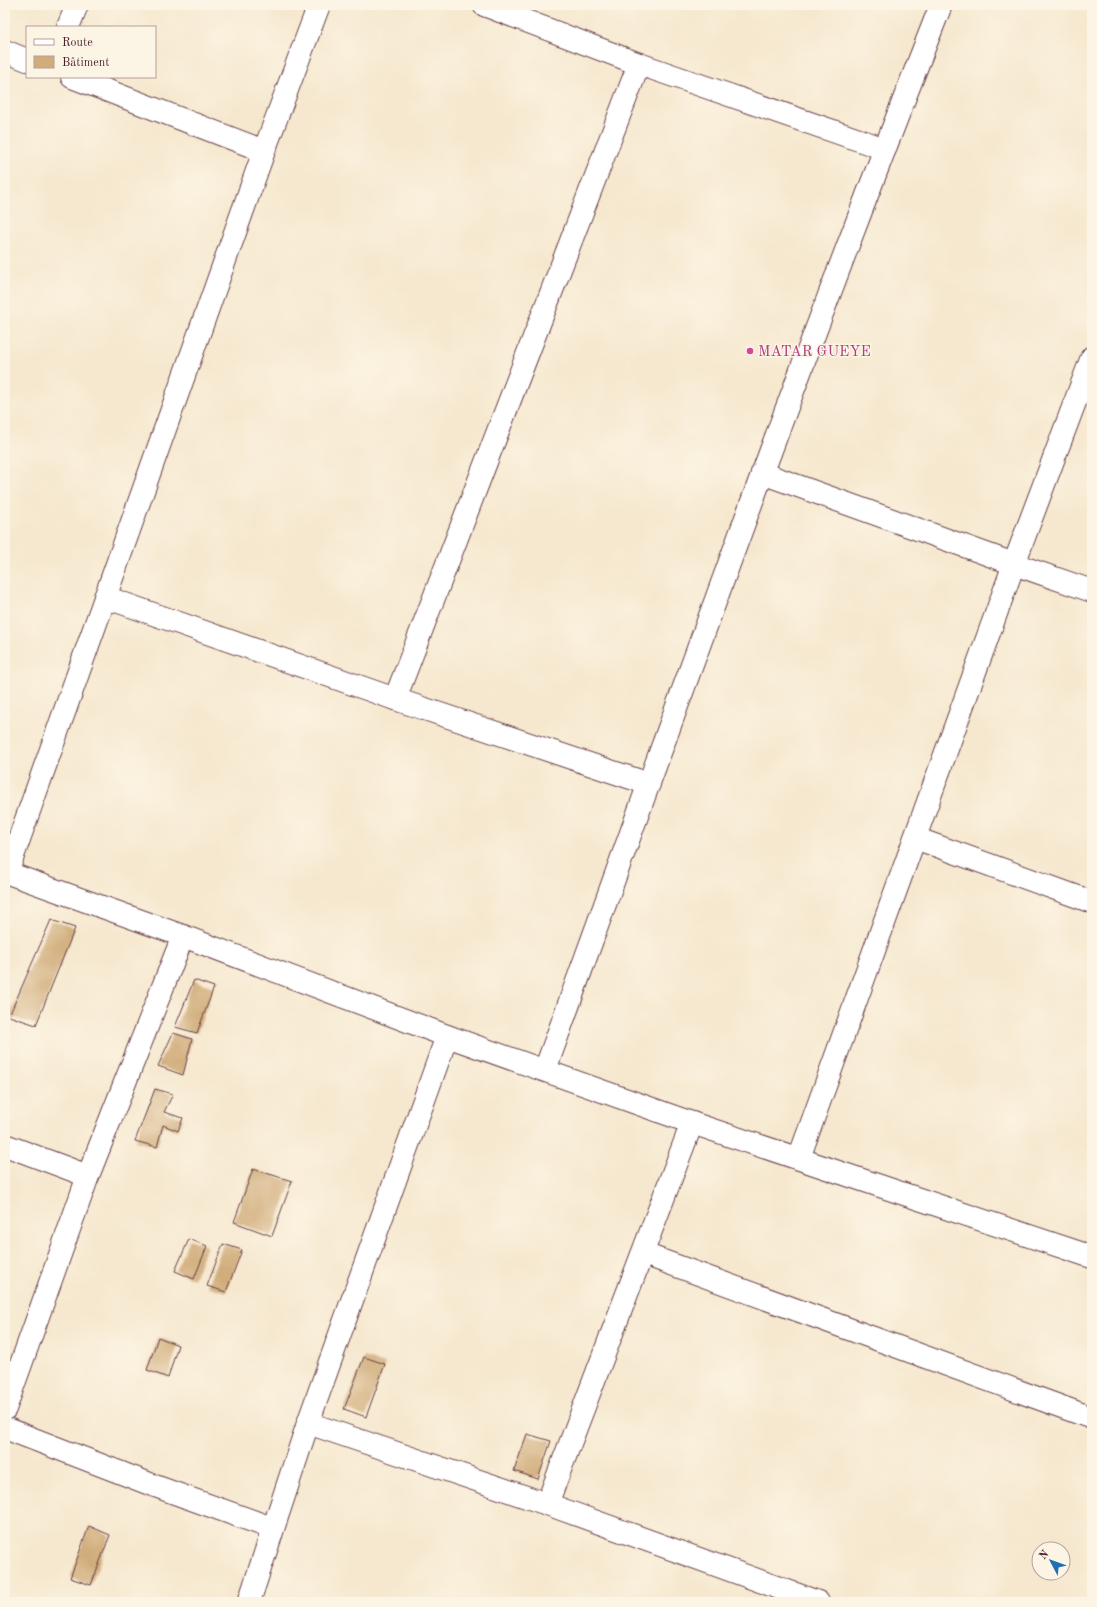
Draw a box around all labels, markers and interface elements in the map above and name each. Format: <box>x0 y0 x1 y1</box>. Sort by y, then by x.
legend <box>26 26 156 78</box>
text: Route <box>62 37 93 49</box>
text: Bâtiment <box>62 57 109 69</box>
place label: MATAR GUEYE <box>758 345 871 360</box>
marker: MATAR GUEYE <box>745 346 755 356</box>
north arrow <box>1031 1541 1071 1581</box>
text: N <box>1038 1548 1052 1562</box>

